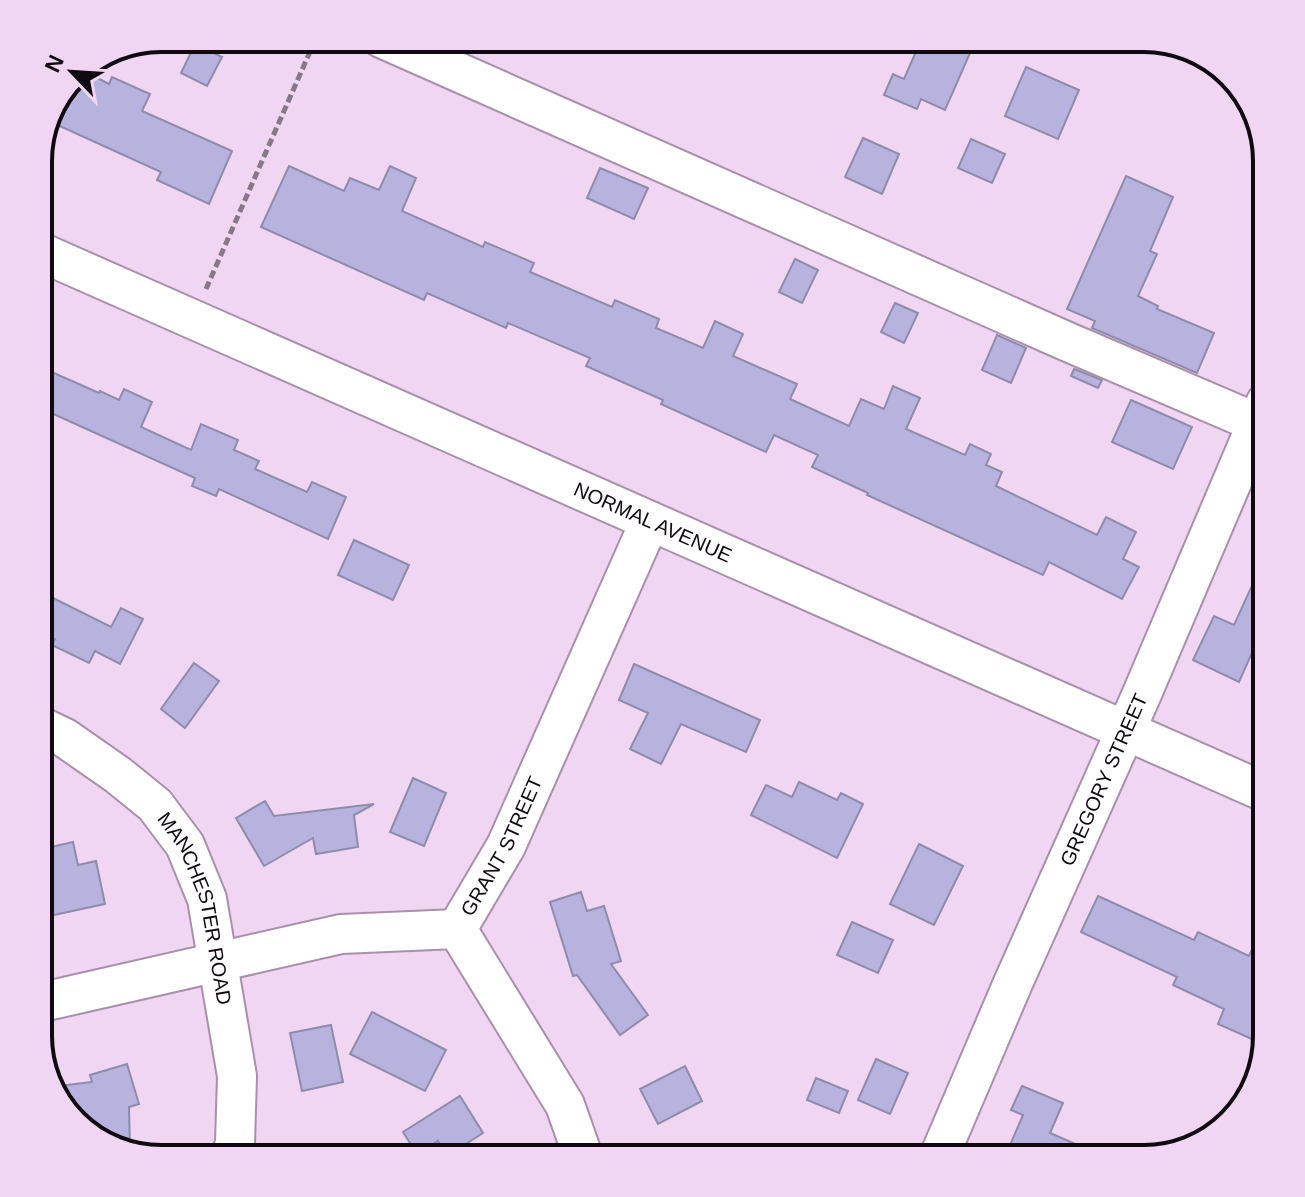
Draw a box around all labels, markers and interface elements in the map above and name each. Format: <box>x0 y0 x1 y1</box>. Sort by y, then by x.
north arrow <box>32 32 112 112</box>
text: N <box>40 51 69 76</box>
street label: NORMAL AVENUE <box>571 478 735 567</box>
street label: GREGORY STREET <box>1056 690 1152 869</box>
street label: GRANT STREET <box>456 773 546 920</box>
street label: MANCHESTER ROAD <box>153 808 236 1007</box>

